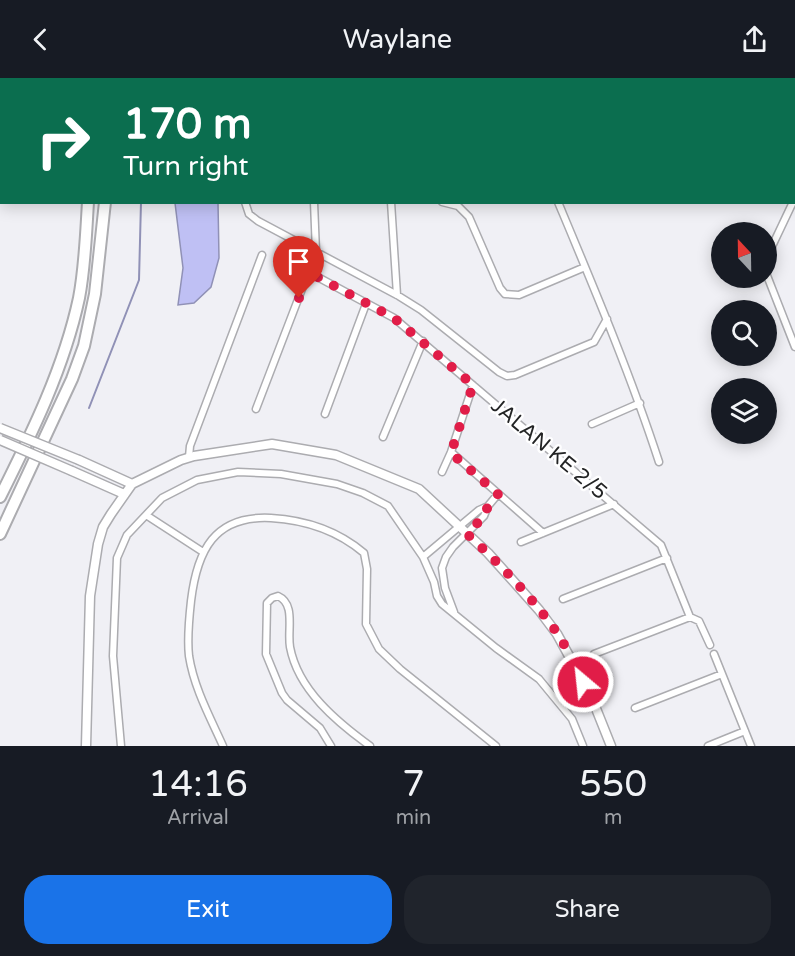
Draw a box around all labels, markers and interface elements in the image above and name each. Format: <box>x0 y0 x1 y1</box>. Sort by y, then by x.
icon: back <box>24 23 57 56</box>
text: Waylane <box>343 23 452 56</box>
icon: share <box>738 23 771 56</box>
text: 170 m <box>123 99 252 150</box>
icon: right <box>24 102 102 180</box>
text: Turn right <box>123 150 249 183</box>
north arrow <box>711 222 777 288</box>
map controls <box>711 222 777 444</box>
pin <box>273 236 324 298</box>
icon: arrive <box>282 245 315 278</box>
button: search <box>711 300 777 366</box>
button: layers <box>711 378 777 444</box>
street label: JALAN KE 2/5 <box>486 393 612 505</box>
position arrow <box>551 650 615 714</box>
text: 14:16 <box>148 763 248 806</box>
text: 7 <box>402 763 425 806</box>
text: 550 <box>579 763 647 806</box>
text: Arrival <box>167 806 229 830</box>
text: min <box>396 806 431 830</box>
text: m <box>604 806 622 830</box>
button: Exit <box>24 875 392 944</box>
button: Share <box>404 875 771 944</box>

